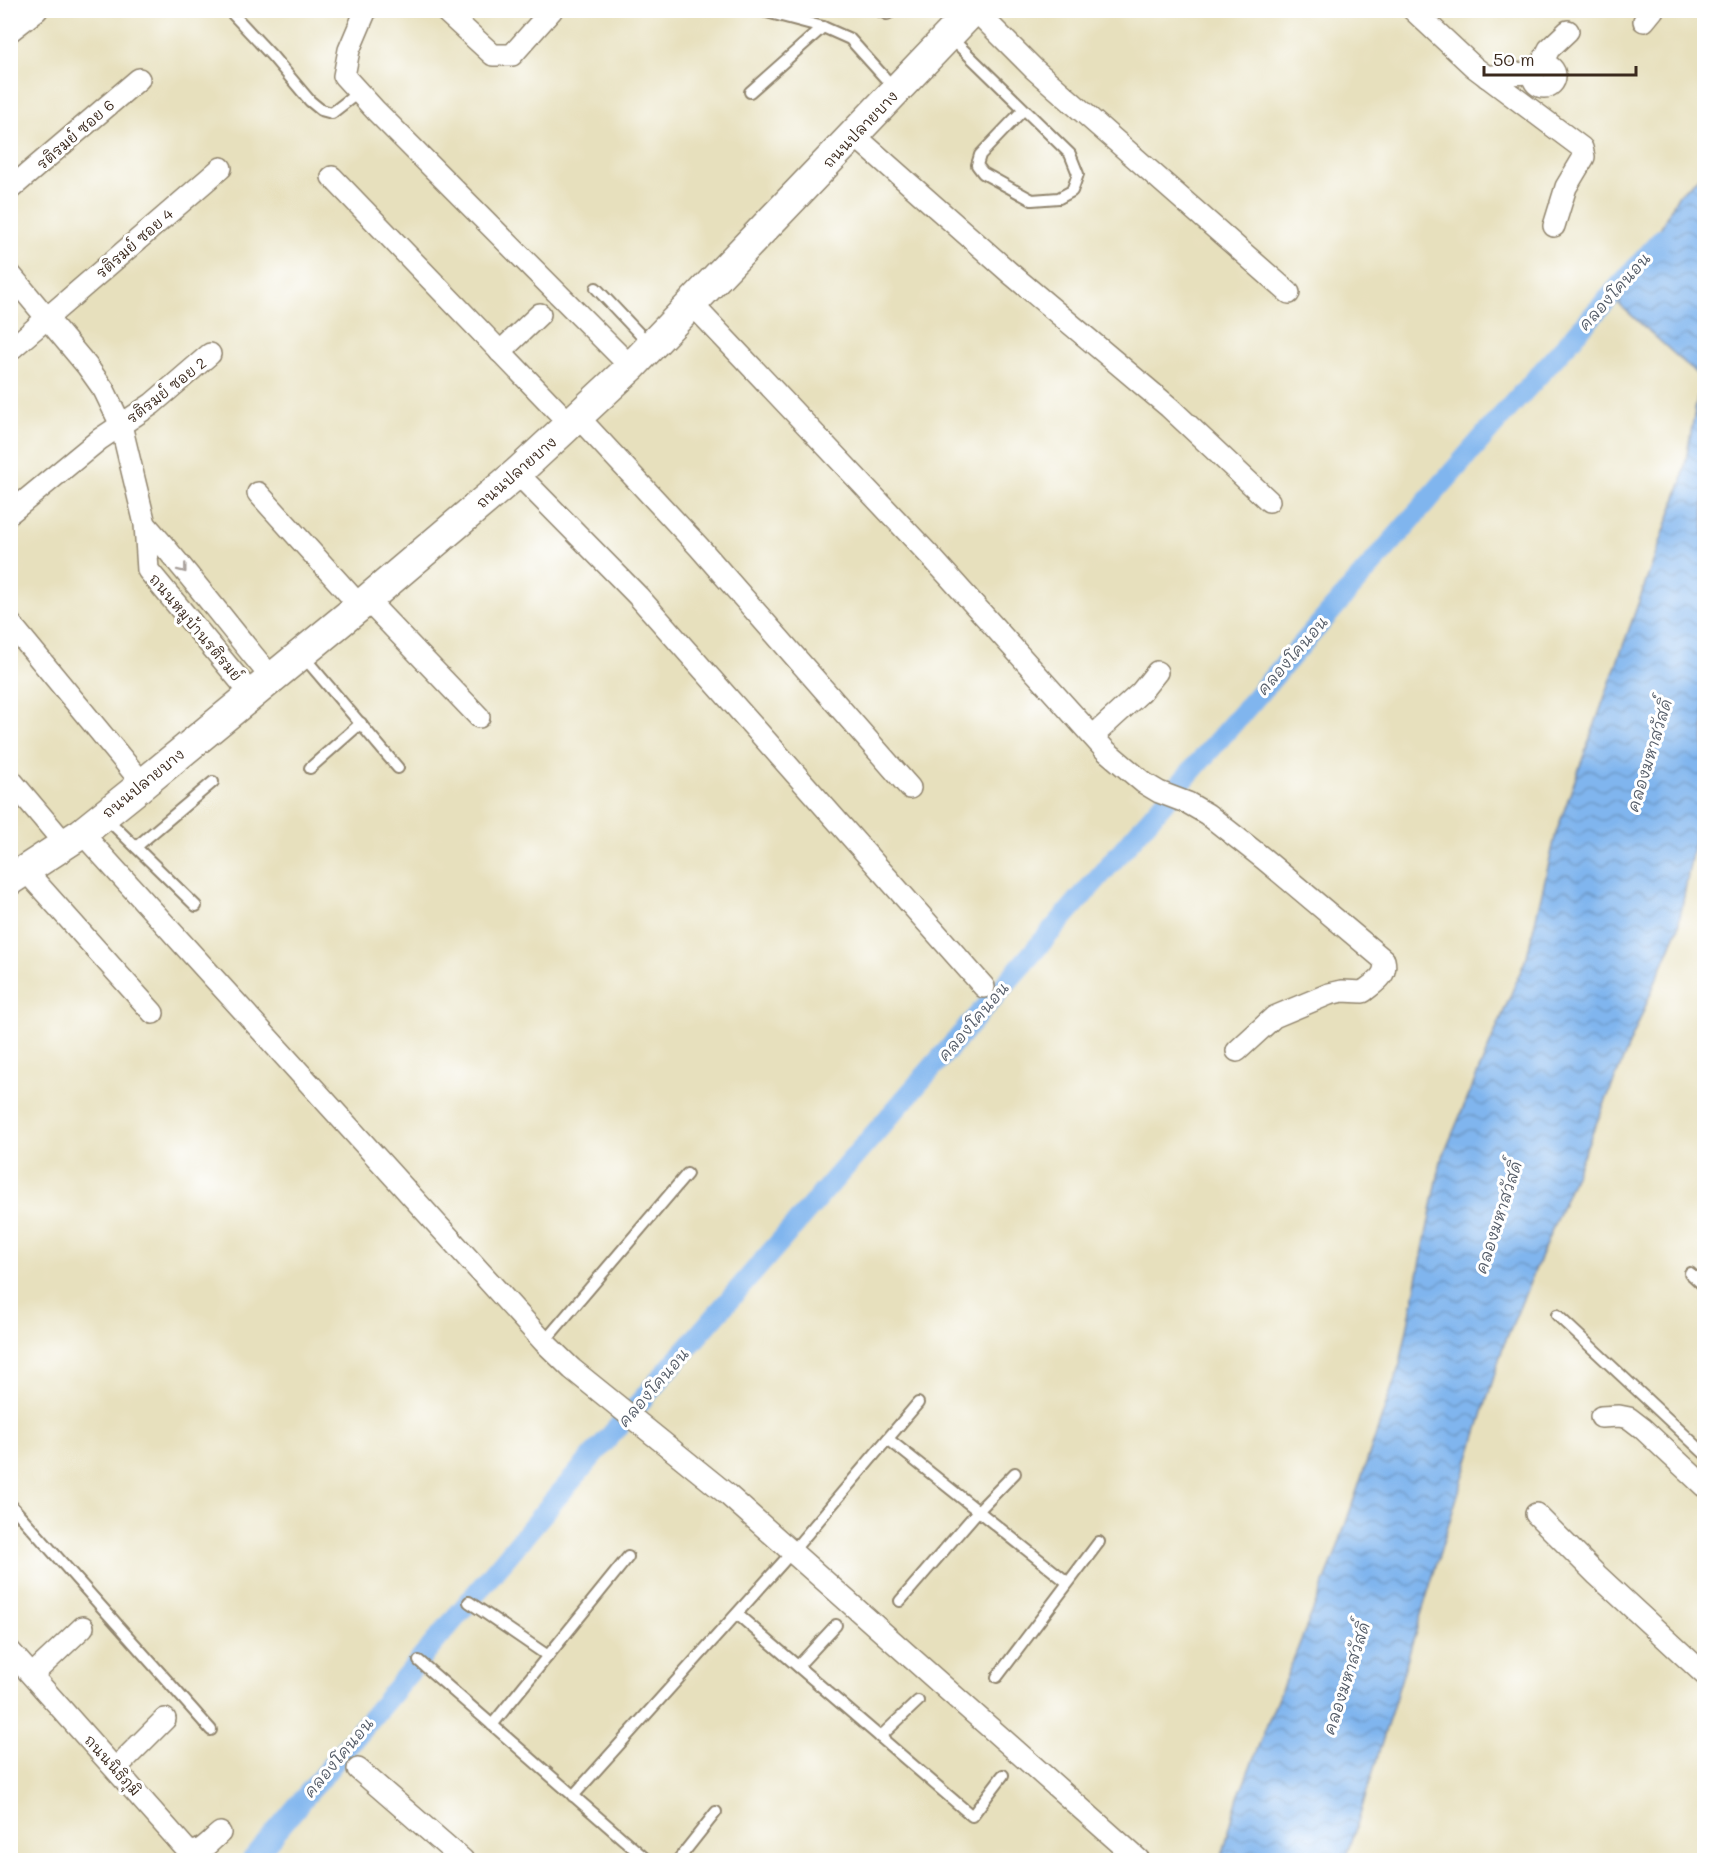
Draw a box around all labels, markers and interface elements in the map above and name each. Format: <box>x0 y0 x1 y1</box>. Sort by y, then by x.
scale bar <box>1484 39 1636 77</box>
text: 50 m <box>1493 47 1535 71</box>
street label: ถนนปลายบาง <box>818 86 902 172</box>
street label: รติรมย์ ซอย 6 <box>32 95 118 173</box>
street label: รติรมย์ ซอย 4 <box>91 204 177 282</box>
water label: คลองโคนอน <box>1573 247 1655 335</box>
street label: รติรมย์ ซอย 2 <box>122 352 210 428</box>
street label: ถนนปลายบาง <box>472 432 560 512</box>
one-way arrow <box>176 562 187 573</box>
street label: ถนนหมูบ้านรติรมย์ <box>144 569 247 686</box>
water label: คลองโคนอน <box>1252 611 1332 699</box>
water label: คลองมหาสวัสดิ์ <box>1619 692 1677 814</box>
street label: ถนนปลายบาง <box>98 744 188 822</box>
water label: คลองโคนอน <box>933 977 1013 1065</box>
water label: คลองมหาสวัสดิ์ <box>1467 1154 1527 1276</box>
water label: คลองโคนอน <box>613 1343 693 1431</box>
water label: คลองมหาสวัสดิ์ <box>1315 1615 1375 1737</box>
water label: คลองโคนอน <box>298 1713 378 1801</box>
street label: ถนนนิธิภุมิ <box>79 1730 146 1801</box>

